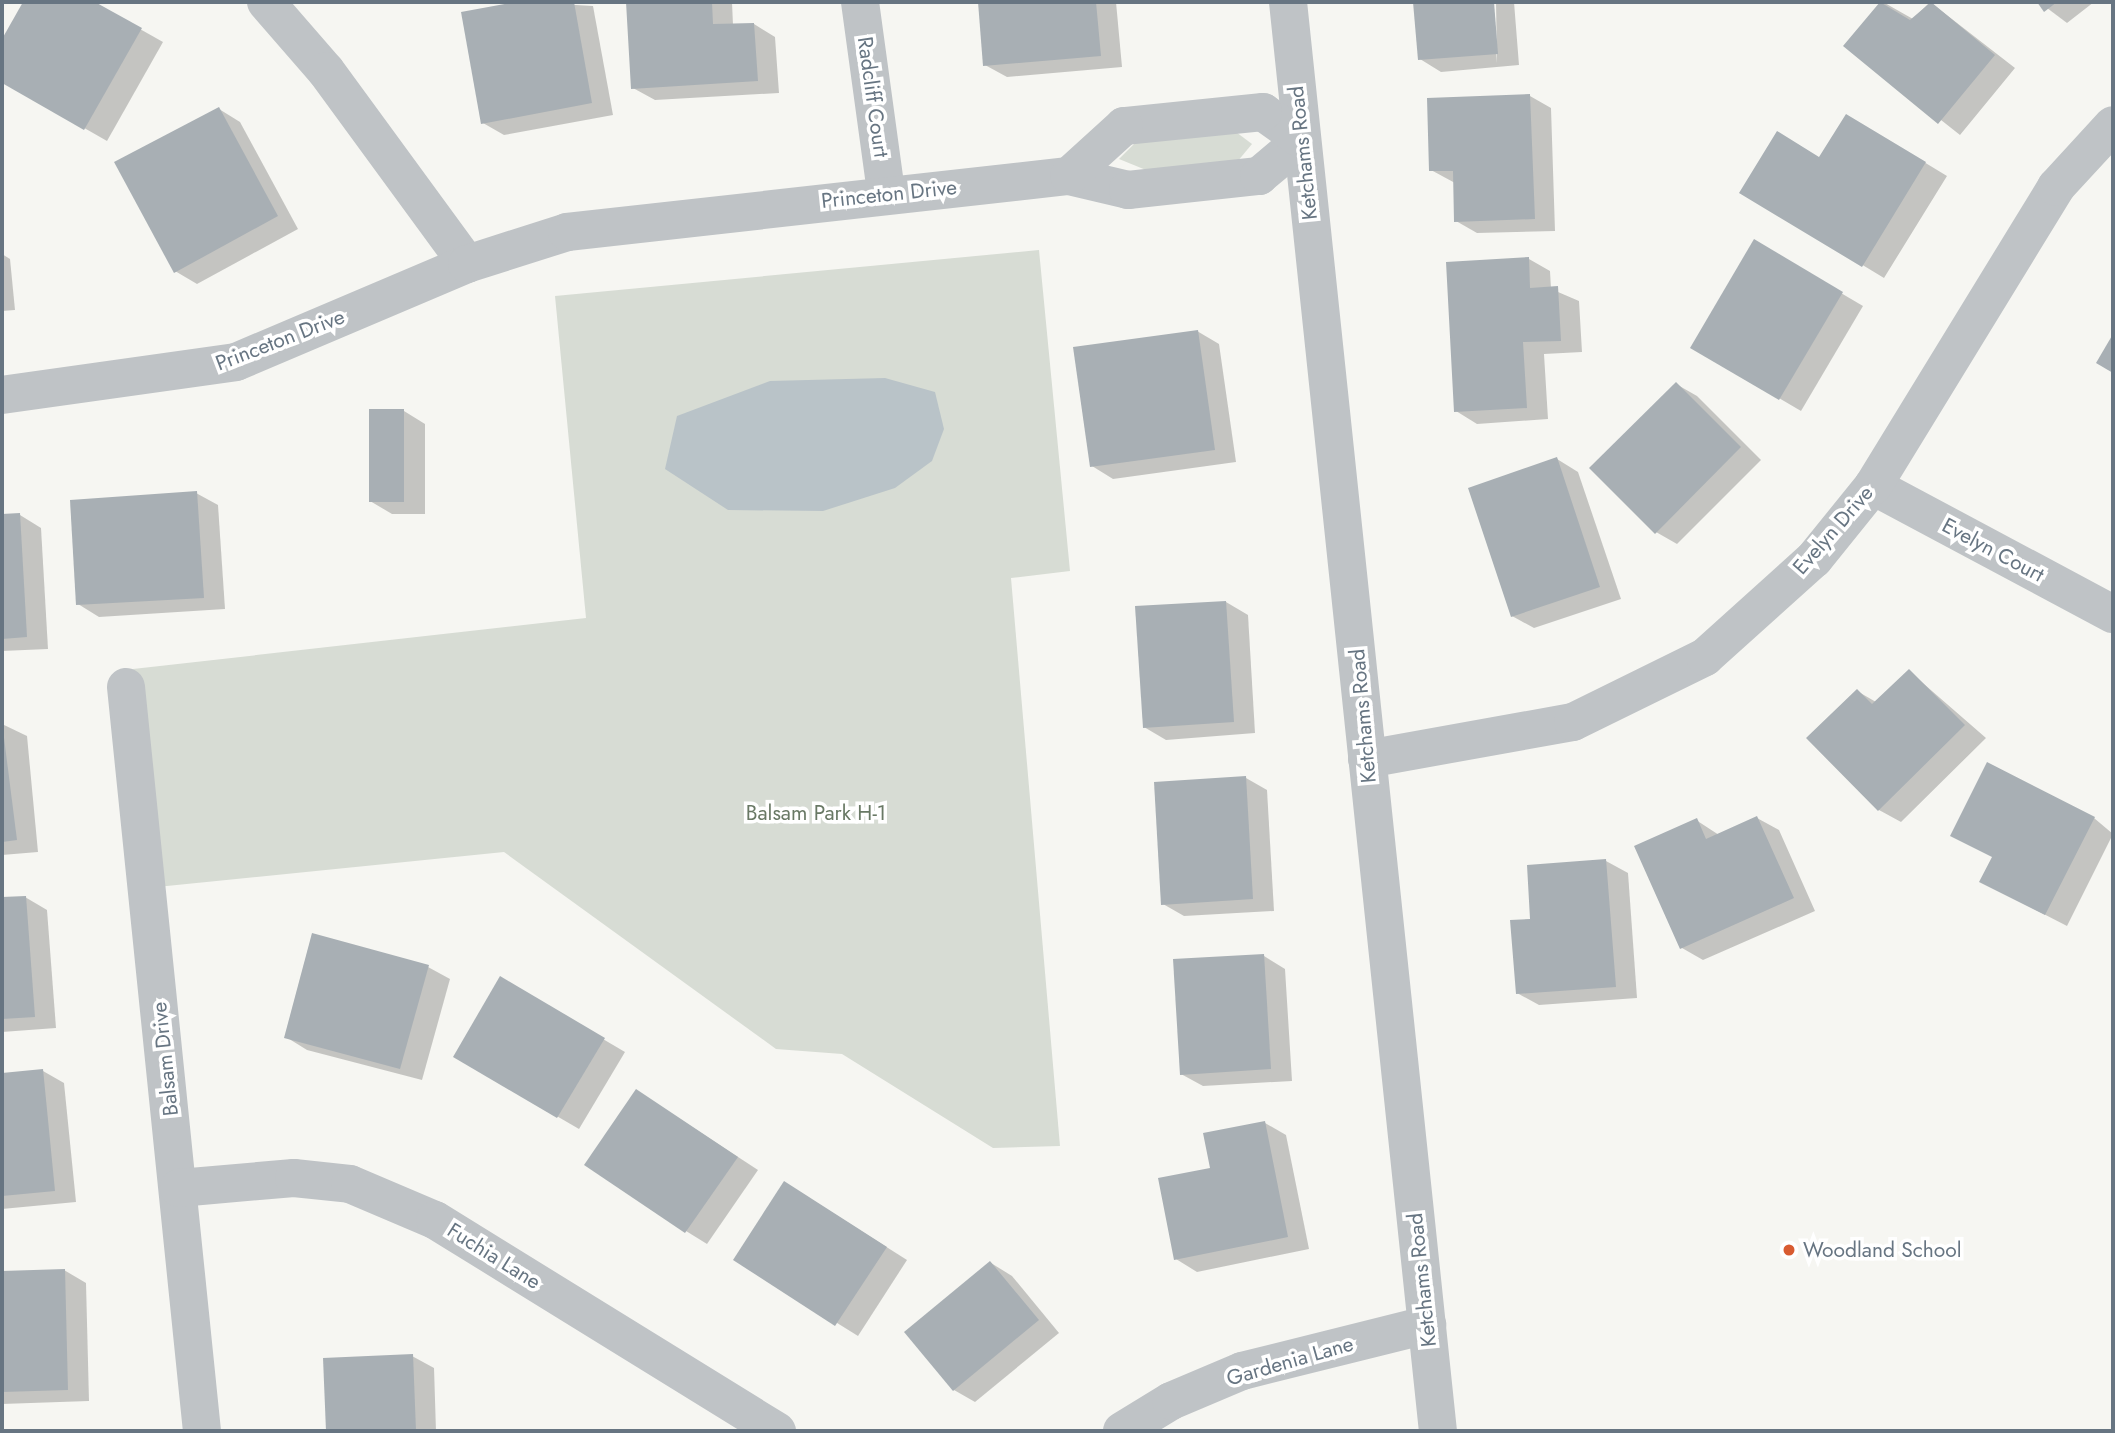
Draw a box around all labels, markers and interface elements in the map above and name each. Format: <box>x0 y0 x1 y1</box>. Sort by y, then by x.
street label: Radcliff Court <box>852 35 894 159</box>
street label: Ketchams Road <box>1283 85 1323 221</box>
street label: Princeton Drive <box>820 174 958 214</box>
street label: Princeton Drive <box>212 304 348 376</box>
street label: Evelyn Drive <box>1788 480 1878 580</box>
street label: Evelyn Court <box>1938 513 2048 587</box>
street label: Ketchams Road <box>1345 648 1381 784</box>
park label: Balsam Park H-1 <box>746 800 886 826</box>
street label: Balsam Drive <box>146 1001 184 1117</box>
street label: Ketchams Road <box>1402 1212 1442 1348</box>
street label: Fuchia Lane <box>443 1217 545 1295</box>
place label: Woodland School <box>1803 1237 1962 1263</box>
marker: Woodland School <box>1781 1242 1797 1258</box>
street label: Gardenia Lane <box>1224 1331 1356 1391</box>

